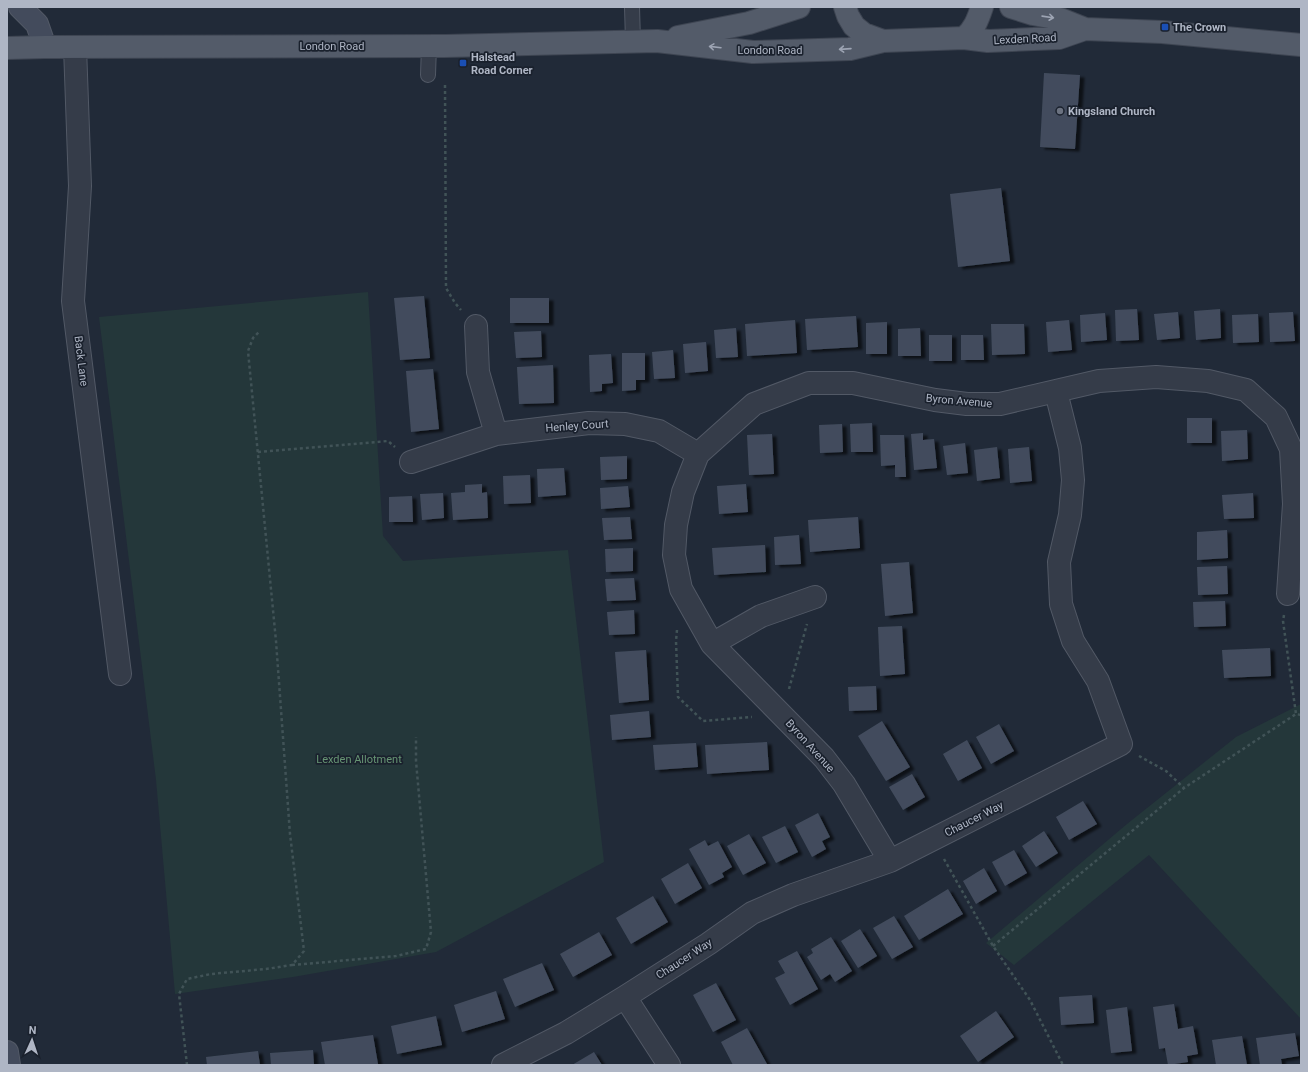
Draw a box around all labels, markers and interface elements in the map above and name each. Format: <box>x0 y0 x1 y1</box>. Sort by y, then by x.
one-way arrow <box>1041 13 1054 21</box>
place label: The Crown <box>1173 21 1226 34</box>
marker: The Crown <box>1160 22 1170 32</box>
street label: Lexden Road <box>993 31 1057 47</box>
street label: London Road <box>300 40 364 53</box>
one-way arrow <box>709 44 722 51</box>
street label: London Road <box>738 44 802 57</box>
one-way arrow <box>839 45 852 52</box>
place label: Halstead Road Corner <box>471 51 533 77</box>
marker: Halstead Road Corner <box>458 58 468 68</box>
place label: Kingsland Church <box>1068 105 1155 118</box>
marker: Kingsland Church <box>1055 106 1065 116</box>
street label: Back Lane <box>71 335 91 387</box>
street label: Byron Avenue <box>925 392 993 410</box>
street label: Henley Court <box>545 417 609 435</box>
street label: Byron Avenue <box>783 717 837 775</box>
park label: Lexden Allotment <box>316 753 402 766</box>
street label: Chaucer Way <box>943 798 1006 839</box>
street label: Chaucer Way <box>654 936 715 982</box>
north arrow <box>12 1020 52 1060</box>
text: N <box>28 1024 37 1037</box>

